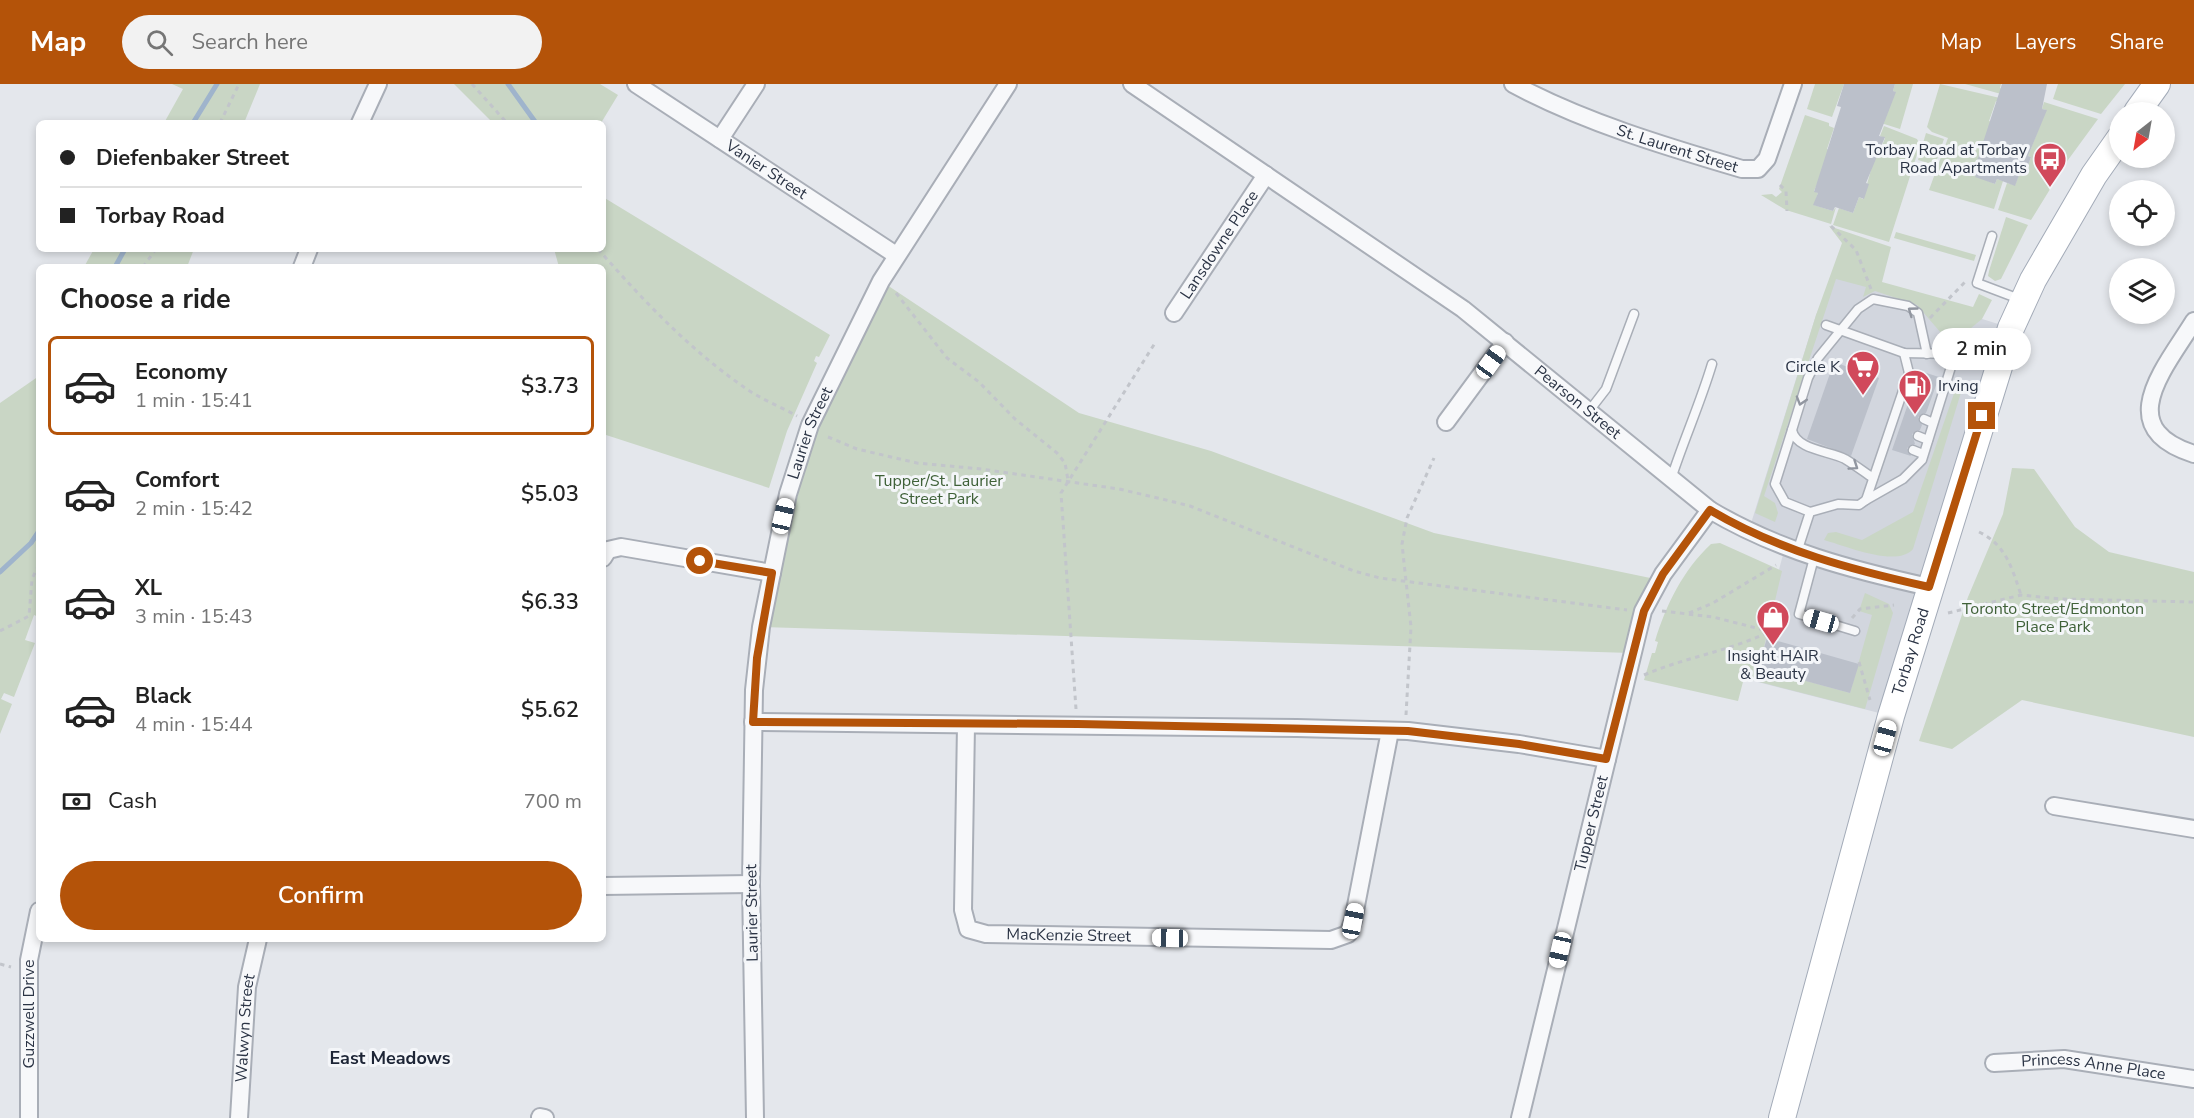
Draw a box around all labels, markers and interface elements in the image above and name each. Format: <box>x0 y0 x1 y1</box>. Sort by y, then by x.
search box <box>122 15 542 69</box>
text: Map <box>30 23 86 61</box>
icon: search <box>143 26 176 59</box>
text: Search here <box>191 27 308 57</box>
text: Map <box>1940 28 1982 56</box>
text: Layers <box>2015 28 2076 56</box>
text: Share <box>2109 28 2164 56</box>
north arrow <box>2109 102 2175 168</box>
map controls <box>2109 102 2175 324</box>
street label: St. Laurent Street <box>1614 119 1741 178</box>
street label: Vanier Street <box>720 134 812 205</box>
place label: Torbay Road at Torbay Road Apartments <box>1865 139 2028 179</box>
bus stop icon: Torbay Road at Torbay Road Apartments <box>2032 141 2068 188</box>
text: Diefenbaker Street <box>96 143 289 173</box>
button: locate <box>2109 180 2175 246</box>
street label: Lansdowne Place <box>1175 186 1264 303</box>
text: Torbay Road <box>96 201 225 231</box>
button: layers <box>2109 258 2175 324</box>
text: Choose a ride <box>60 281 231 318</box>
one-way arrow <box>1908 307 1919 318</box>
callout: 2 min <box>1932 329 2032 371</box>
text: 2 min <box>1956 335 2007 362</box>
car <box>1473 342 1509 382</box>
supermarket icon: Circle K <box>1845 349 1881 396</box>
place label: Circle K <box>1785 356 1841 378</box>
text: Economy <box>135 357 227 387</box>
icon: car <box>63 359 117 413</box>
street label: Pearson Street <box>1530 360 1626 444</box>
fuel station icon: Irving <box>1897 368 1933 415</box>
text: $3.73 <box>521 371 579 401</box>
place label: Irving <box>1938 375 1979 397</box>
street label: Laurier Street <box>782 383 838 482</box>
text: 1 min · 15:41 <box>135 387 253 414</box>
one-way arrow <box>1796 395 1808 406</box>
route end <box>1968 402 1995 429</box>
one-way arrow <box>1848 458 1859 469</box>
text: Comfort <box>135 465 219 495</box>
icon: car <box>63 467 117 521</box>
park label: Tupper/St. Laurier Street Park <box>875 470 1003 510</box>
text: $5.03 <box>521 479 579 509</box>
text: 2 min · 15:42 <box>135 495 253 522</box>
car <box>770 496 796 536</box>
route start <box>686 547 713 574</box>
text: XL <box>135 573 162 603</box>
icon: car <box>63 575 117 629</box>
text: $6.33 <box>521 587 579 617</box>
park label: Toronto Street/Edmonton Place Park <box>1962 598 2144 638</box>
shop icon: Insight HAIR & Beauty <box>1755 599 1791 646</box>
text: 3 min · 15:43 <box>135 603 253 630</box>
street label: Torbay Road <box>1887 605 1935 698</box>
car <box>1801 607 1841 635</box>
place label: Insight HAIR & Beauty <box>1727 645 1819 685</box>
text: Black <box>135 681 191 711</box>
icon: car <box>63 683 117 737</box>
text: $5.62 <box>521 695 579 725</box>
text: 4 min · 15:44 <box>135 711 253 738</box>
car <box>1872 718 1898 758</box>
street label: Tupper Street <box>1569 773 1614 874</box>
icon: cash <box>60 785 93 818</box>
text: Cash <box>108 786 157 816</box>
text: 700 m <box>524 788 582 815</box>
button: Confirm <box>60 861 582 930</box>
street label: Laurier Street <box>740 864 764 962</box>
car <box>1341 902 1365 940</box>
street label: MacKenzie Street <box>1006 923 1131 948</box>
car <box>1152 929 1188 947</box>
car <box>1547 930 1573 970</box>
street label: Guzzwell Drive <box>18 960 40 1068</box>
street label: Walwyn Street <box>230 971 261 1083</box>
district label: East Meadows <box>329 1046 451 1070</box>
street label: Princess Anne Place <box>2021 1048 2167 1085</box>

